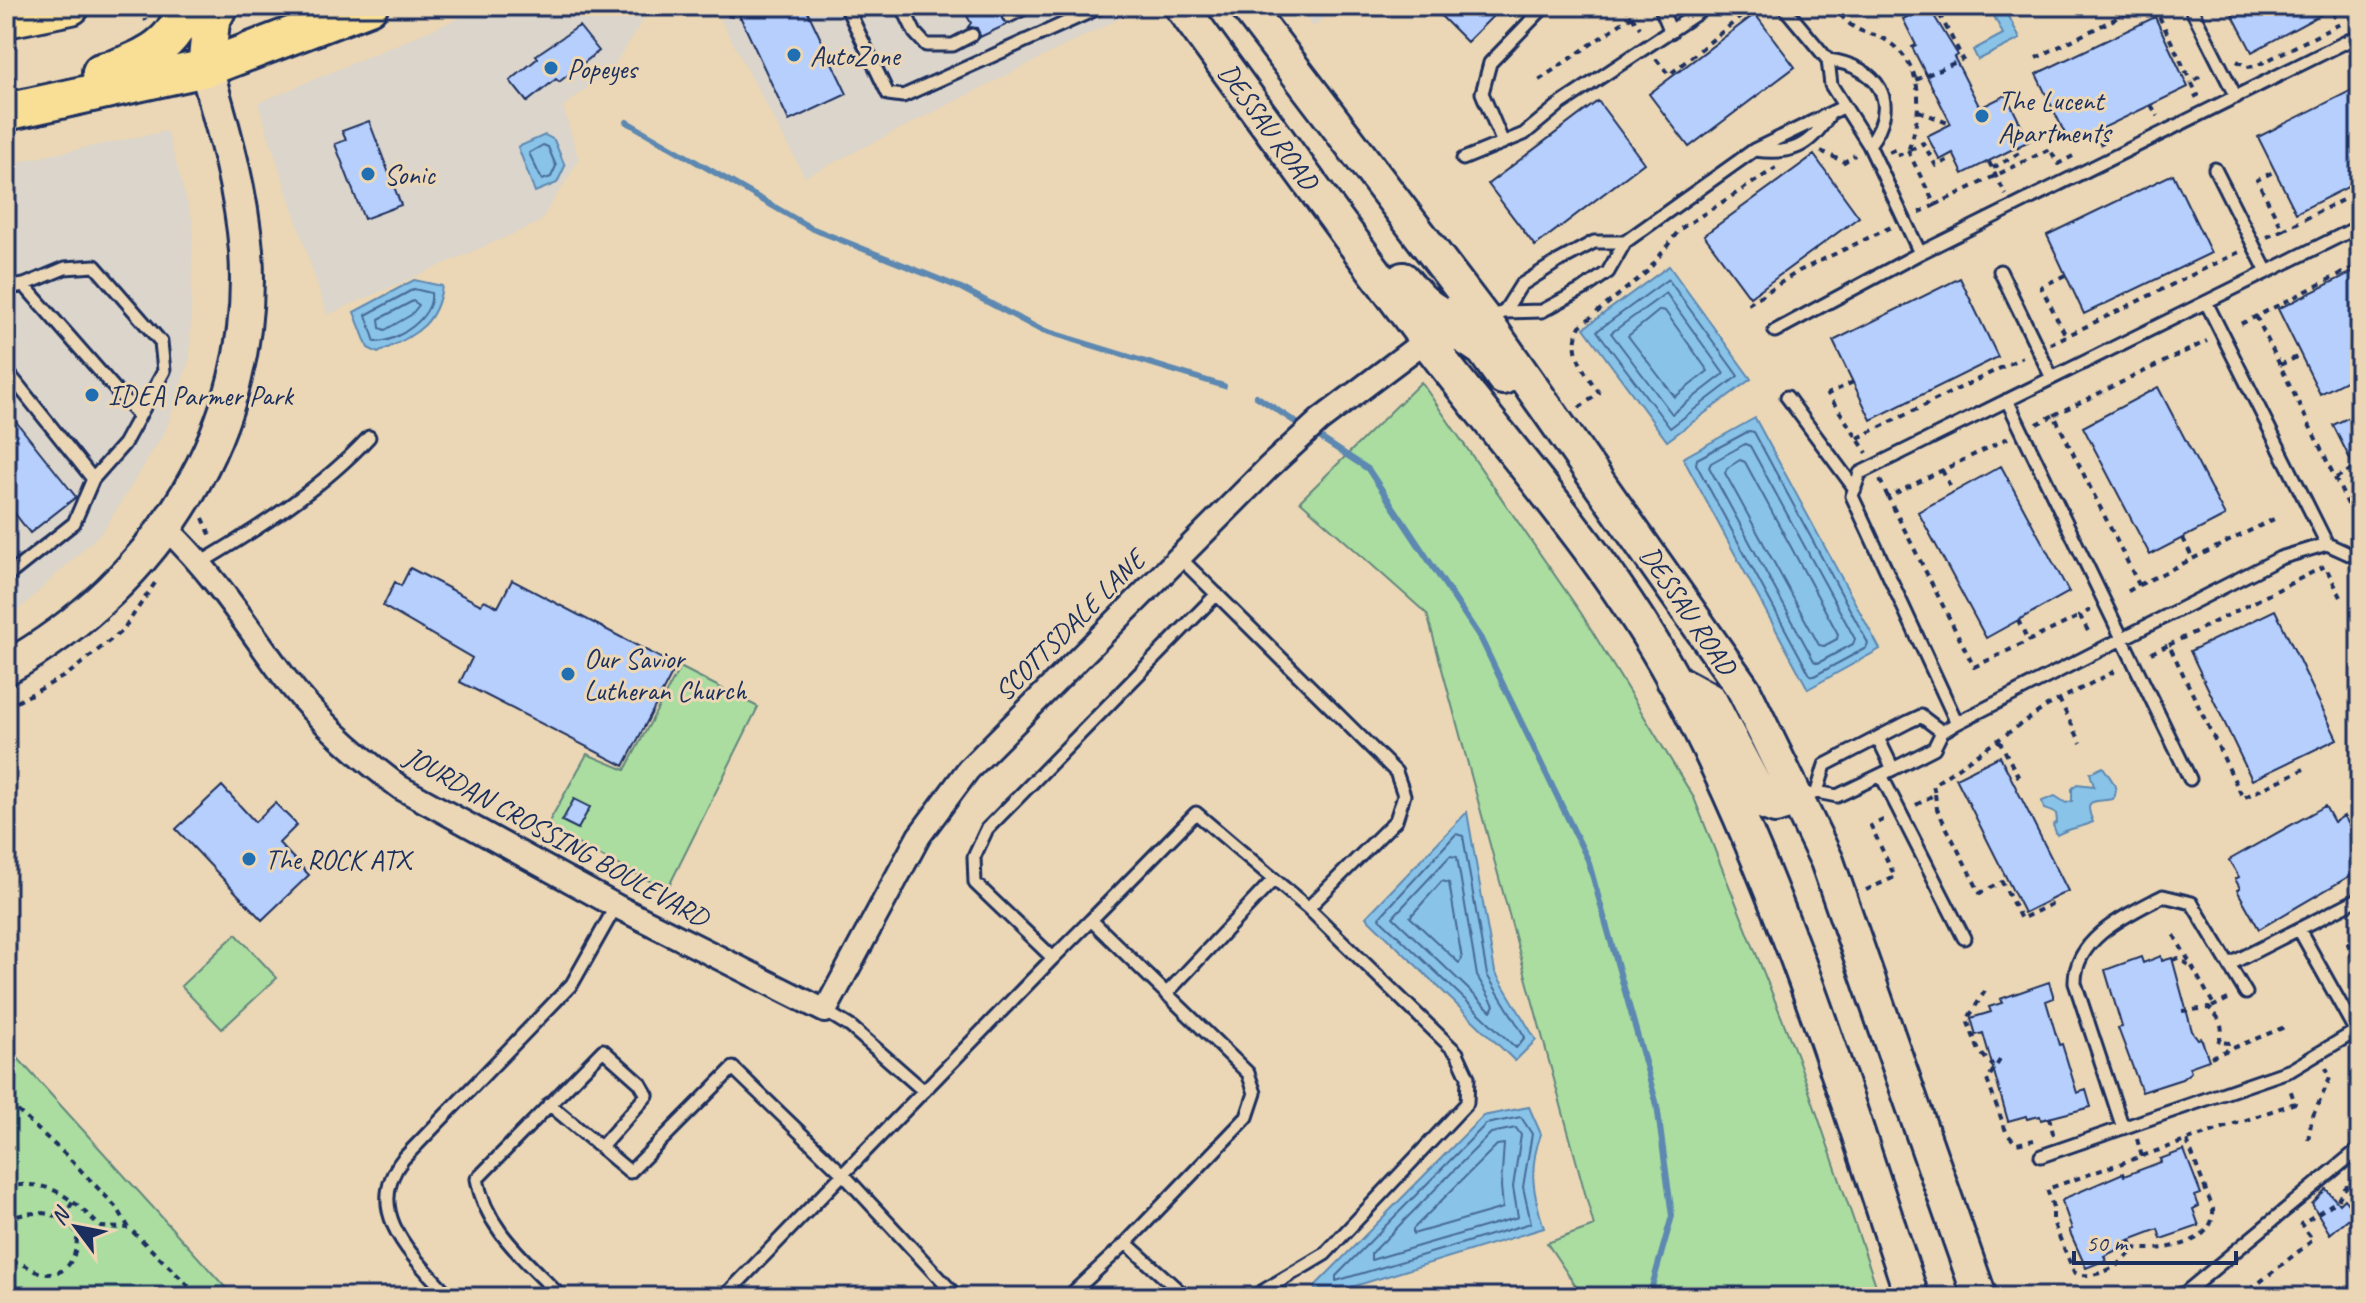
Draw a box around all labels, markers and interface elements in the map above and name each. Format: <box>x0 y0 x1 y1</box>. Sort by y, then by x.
place label: AutoZone <box>810 38 901 73</box>
marker: AutoZone <box>785 46 803 64</box>
place label: Popeyes <box>567 51 639 86</box>
street label: DESSAU ROAD <box>1211 56 1327 198</box>
marker: Popeyes <box>542 59 560 77</box>
place label: The Lucent Apartments <box>1998 83 2113 150</box>
marker: The Lucent Apartments <box>1973 107 1991 125</box>
place label: Sonic <box>384 157 436 192</box>
marker: Sonic <box>359 165 377 183</box>
place label: IDEA Parmer Park <box>108 378 294 413</box>
marker: IDEA Parmer Park <box>83 386 101 404</box>
street label: DESSAU ROAD <box>1633 539 1746 683</box>
street label: SCOTTSDALE LANE <box>987 540 1155 708</box>
place label: Our Savior Lutheran Church <box>584 641 747 708</box>
marker: Our Savior Lutheran Church <box>559 665 577 683</box>
street label: JOURDAN CROSSING BOULEVARD <box>397 737 717 936</box>
place label: The ROCK ATX <box>265 842 415 877</box>
marker: The ROCK ATX <box>240 850 258 868</box>
north arrow <box>36 1187 116 1267</box>
text: N <box>44 1201 77 1230</box>
scale bar <box>2074 1215 2236 1265</box>
text: 50 m <box>2086 1228 2129 1258</box>

